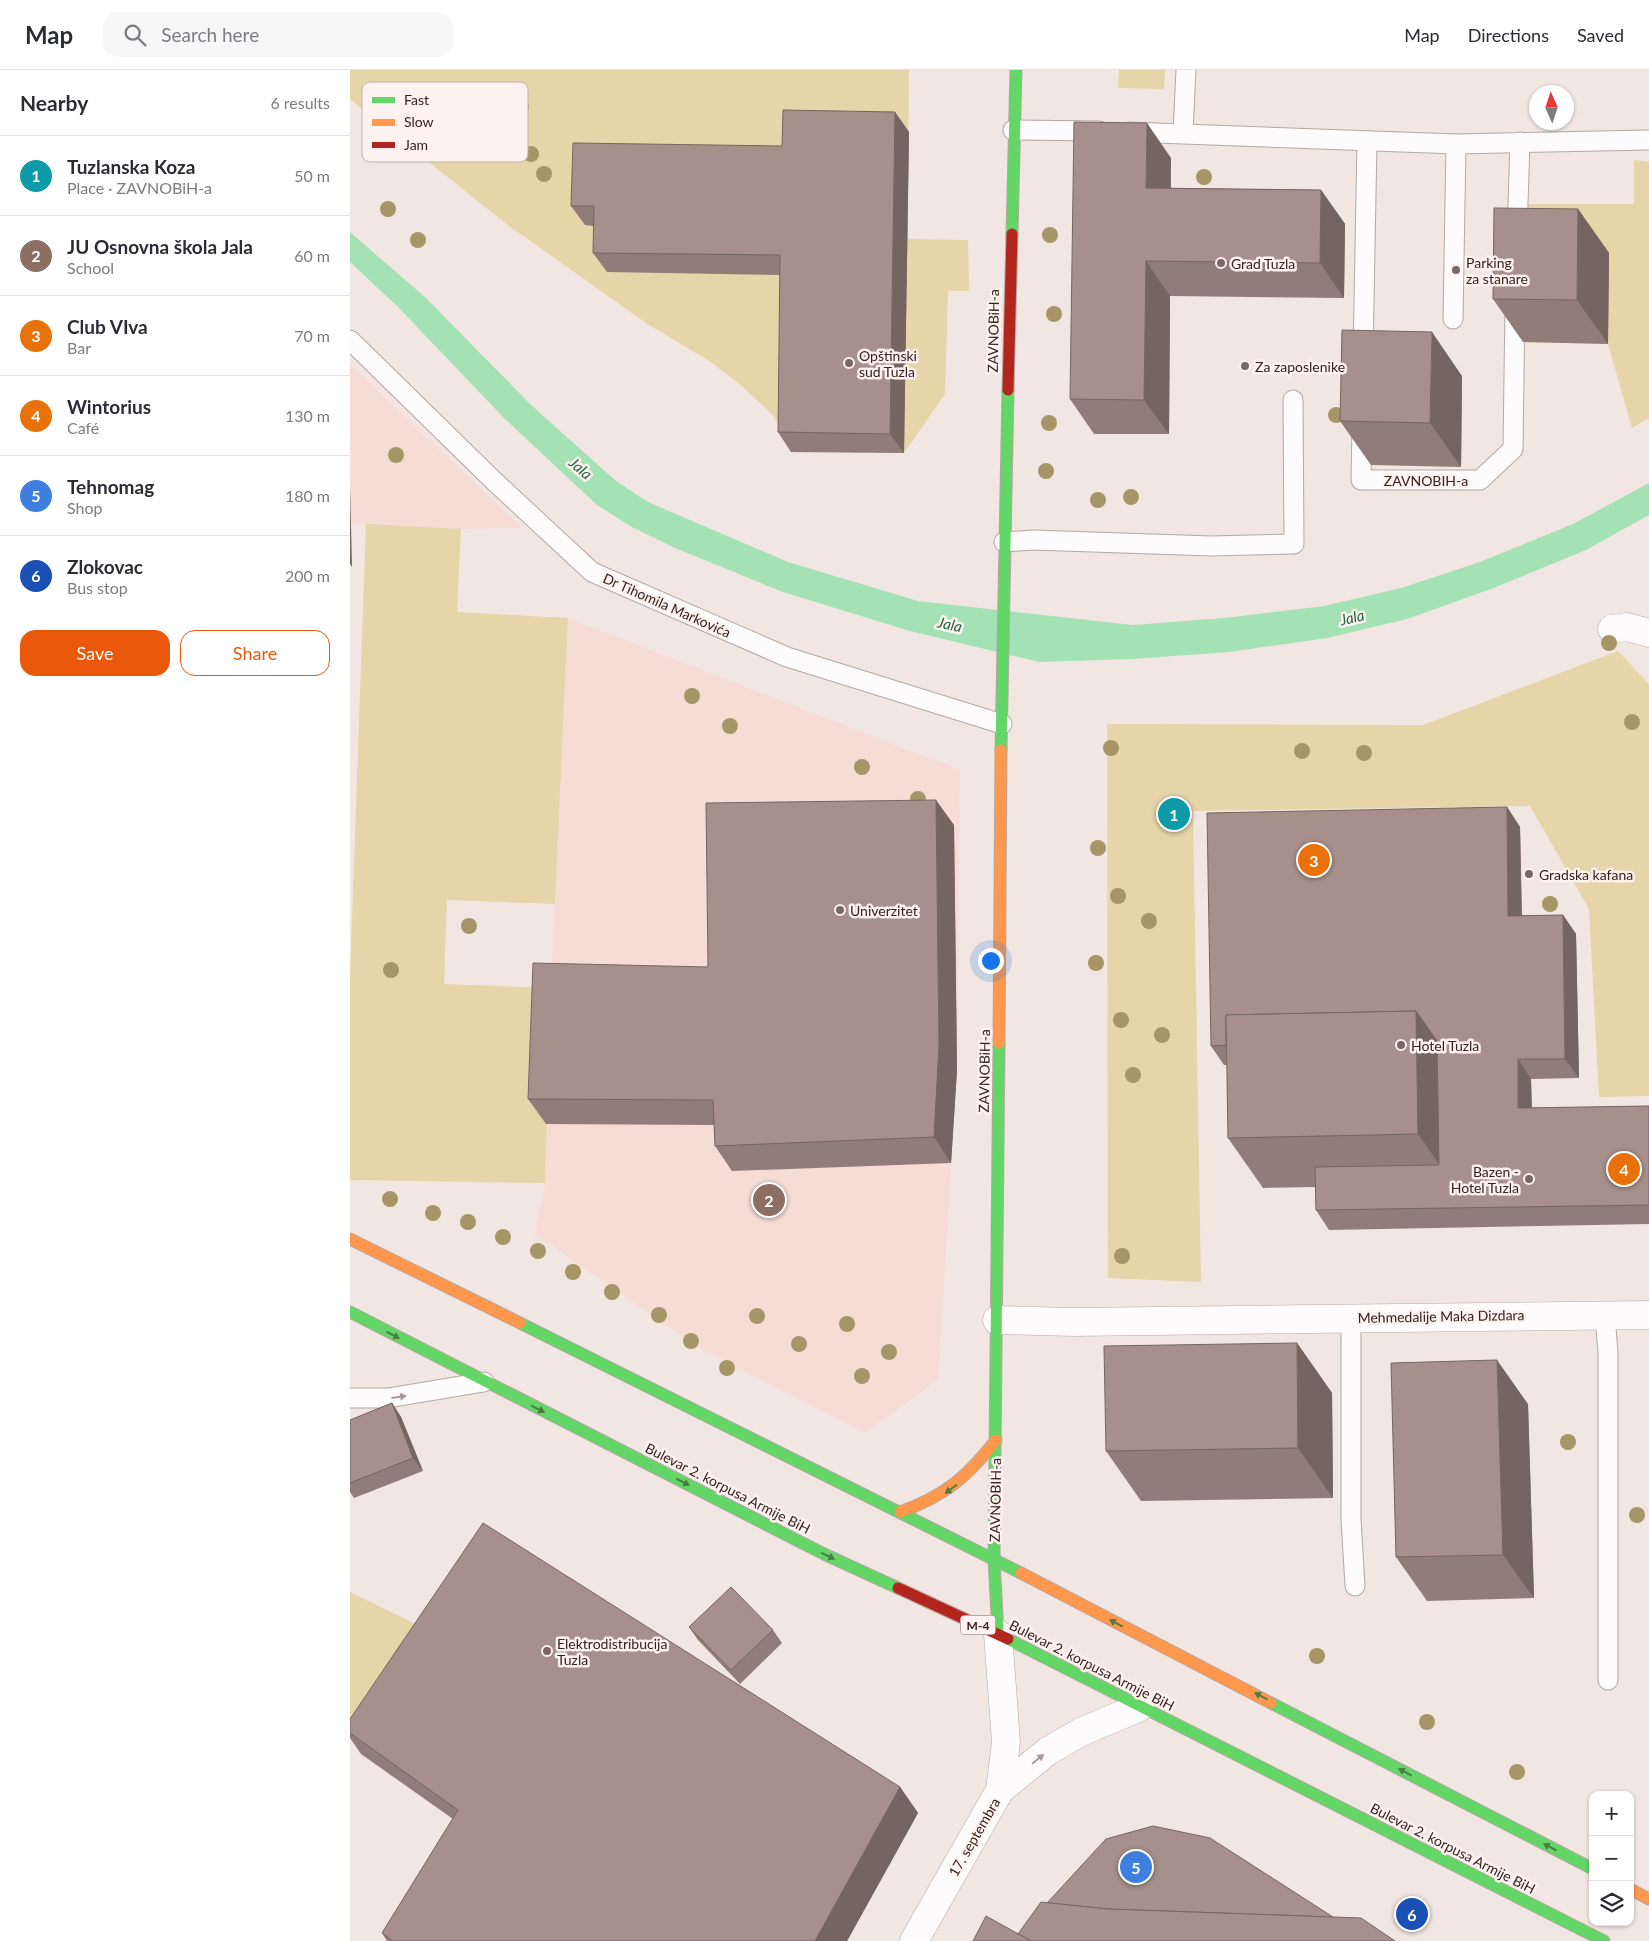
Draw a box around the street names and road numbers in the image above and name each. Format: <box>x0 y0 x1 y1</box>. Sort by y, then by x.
street label: ZAVNOBiH-a <box>984 289 1002 373</box>
street label: ZAVNOBIH-a <box>1384 472 1468 489</box>
street label: Dr Tihomila Markovića <box>600 569 734 641</box>
street label: ZAVNOBiH-a <box>975 1029 993 1113</box>
street label: Mehmedalije Maka Dizdara <box>1357 1306 1525 1326</box>
street label: Bulevar 2. korpusa Armije BiH <box>643 1439 813 1537</box>
street label: ZAVNOBIH-a <box>986 1458 1004 1542</box>
road number: M-4 <box>960 1616 996 1634</box>
street label: Bulevar 2. korpusa Armije BiH <box>1007 1616 1177 1714</box>
street label: 17. septembra <box>945 1795 1003 1879</box>
street label: Bulevar 2. korpusa Armije BiH <box>1368 1799 1538 1897</box>

